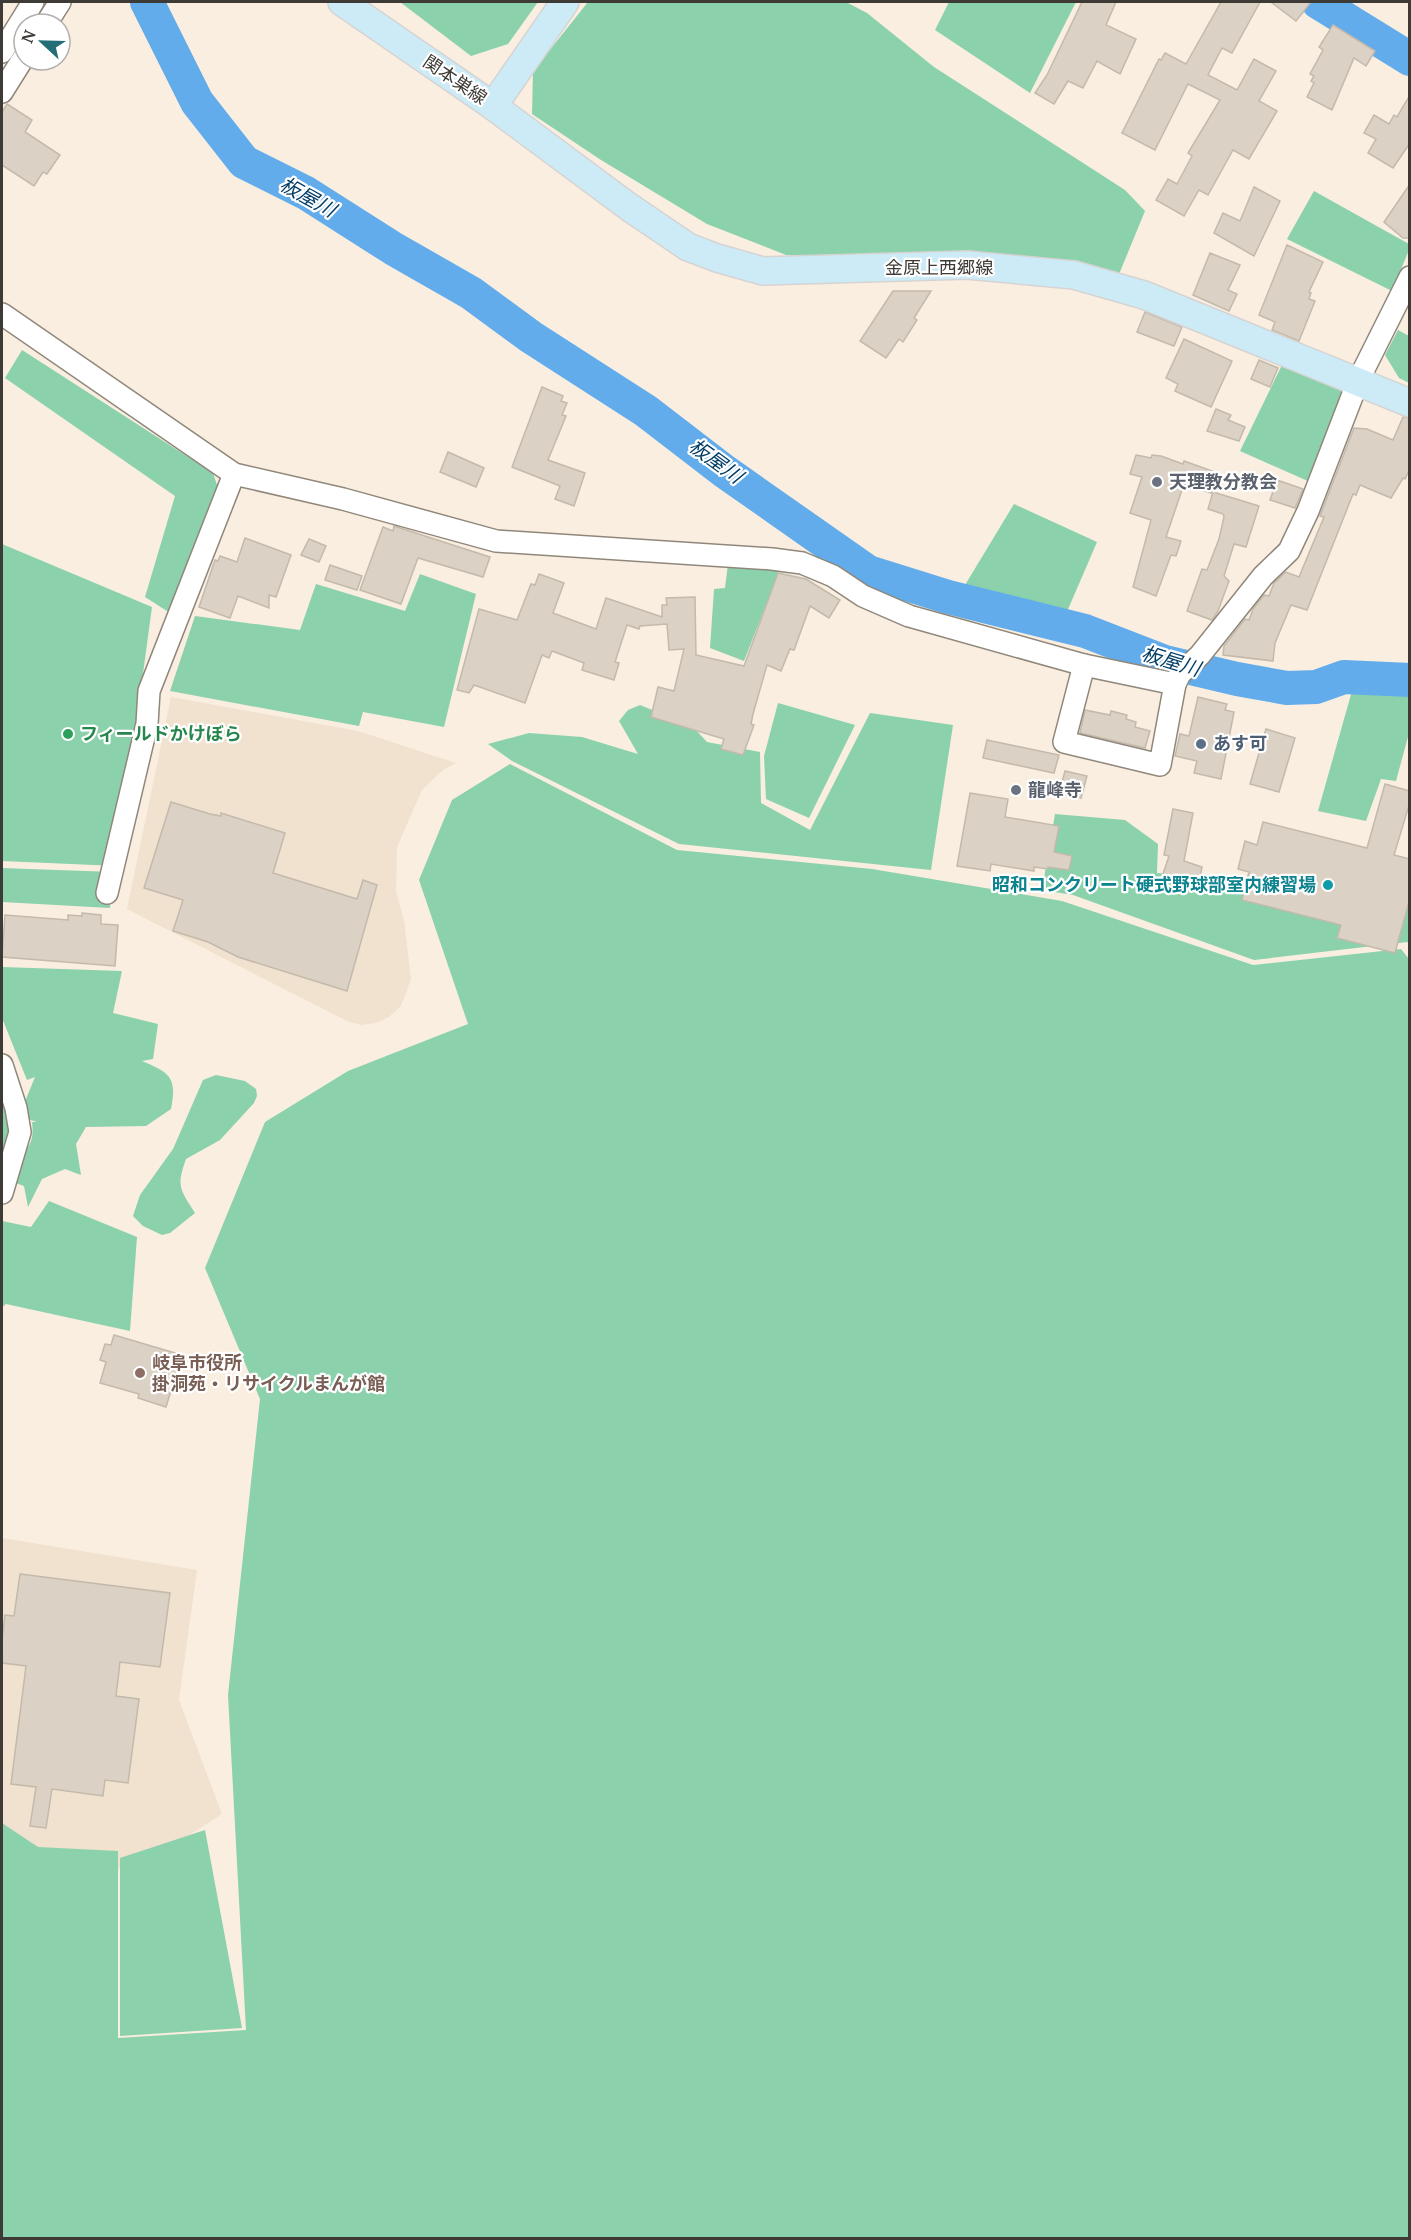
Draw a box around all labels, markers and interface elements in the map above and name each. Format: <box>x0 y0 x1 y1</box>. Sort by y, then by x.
north arrow <box>12 12 72 72</box>
text: N <box>16 27 41 46</box>
street label: 関本巣線 <box>419 49 492 109</box>
water label: 板屋川 <box>275 170 343 224</box>
street label: 金原上西郷線 <box>885 255 993 279</box>
water label: 板屋川 <box>684 432 750 490</box>
place label: 天理教分教会 <box>1169 469 1277 493</box>
marker: 天理教分教会 <box>1150 475 1164 489</box>
water label: 板屋川 <box>1139 639 1206 683</box>
place label: フィールドかけぼら <box>80 721 242 745</box>
marker: フィールドかけぼら <box>61 727 75 741</box>
place label: あす可 <box>1213 731 1267 755</box>
marker: あす可 <box>1194 737 1208 751</box>
place label: 龍峰寺 <box>1028 777 1082 801</box>
marker: 龍峰寺 <box>1009 783 1023 797</box>
place label: 昭和コンクリート硬式野球部室内練習場 <box>992 872 1316 896</box>
marker: 昭和コンクリート硬式野球部室内練習場 <box>1321 878 1335 892</box>
place label: 岐阜市役所 掛洞苑・リサイクルまんが館 <box>152 1350 385 1395</box>
marker: 岐阜市役所 掛洞苑・リサイクルまんが館 <box>133 1366 147 1380</box>

